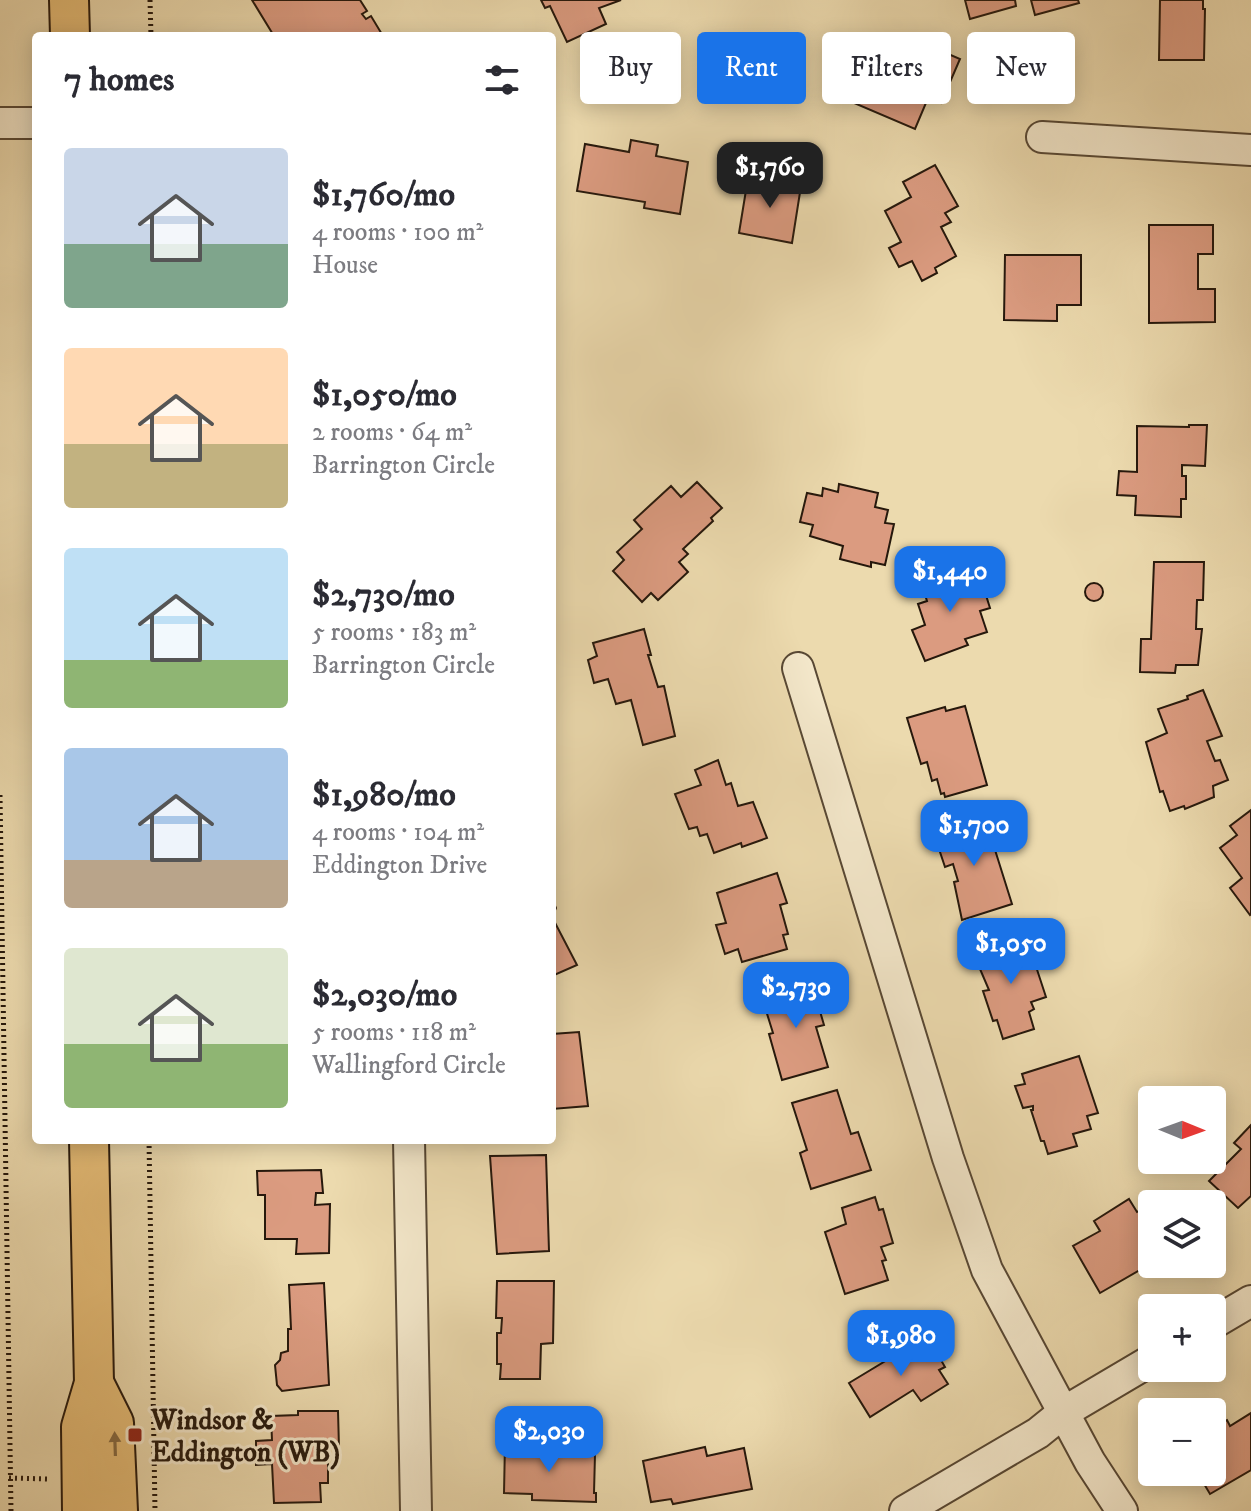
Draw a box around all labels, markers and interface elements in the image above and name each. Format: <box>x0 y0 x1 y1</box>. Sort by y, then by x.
chip: Buy <box>580 32 681 104</box>
chip: Rent <box>697 32 806 104</box>
chip: Filters <box>822 32 951 104</box>
chip: New <box>967 32 1075 104</box>
icon: filters <box>480 58 524 102</box>
text: 7 homes <box>64 59 174 101</box>
pin: $1,760 <box>705 142 835 210</box>
text: $1,760 <box>735 151 805 184</box>
text: $1,760/mo <box>312 174 455 216</box>
icon: home <box>128 180 224 276</box>
text: 4 rooms · 100 m² <box>312 216 483 249</box>
text: House <box>312 249 378 282</box>
text: $1,050/mo <box>312 374 457 416</box>
icon: home <box>128 380 224 476</box>
text: 2 rooms · 64 m² <box>312 416 472 449</box>
text: Barrington Circle <box>312 449 495 482</box>
pin: $1,440 <box>885 546 1015 614</box>
text: $1,440 <box>912 555 988 588</box>
text: $2,730/mo <box>312 574 455 616</box>
icon: home <box>128 580 224 676</box>
text: 5 rooms · 183 m² <box>312 616 476 649</box>
text: Barrington Circle <box>312 649 495 682</box>
text: $1,980/mo <box>312 774 456 816</box>
icon: home <box>128 780 224 876</box>
pin: $1,700 <box>909 800 1039 868</box>
text: $1,700 <box>939 809 1009 842</box>
text: 4 rooms · 104 m² <box>312 816 484 849</box>
text: Eddington Drive <box>312 849 487 882</box>
pin: $1,050 <box>946 918 1076 986</box>
text: $1,050 <box>975 927 1047 960</box>
pin: $2,730 <box>731 962 861 1030</box>
text: $2,730 <box>761 971 831 1004</box>
text: $2,030/mo <box>312 974 457 1016</box>
icon: home <box>128 980 224 1076</box>
text: 5 rooms · 118 m² <box>312 1016 476 1049</box>
text: Wallingford Circle <box>312 1049 506 1082</box>
north arrow <box>1138 1086 1226 1174</box>
map controls <box>1138 1086 1226 1486</box>
button: layers <box>1138 1190 1226 1278</box>
button: + <box>1138 1294 1226 1382</box>
pin: $1,980 <box>836 1310 966 1378</box>
text: $1,980 <box>866 1319 936 1352</box>
button: − <box>1138 1398 1226 1486</box>
place label: Windsor & Eddington (WB) <box>150 1403 340 1470</box>
pin: $2,030 <box>484 1406 614 1474</box>
text: $2,030 <box>513 1415 585 1448</box>
marker: Windsor & Eddington (WB) <box>126 1426 144 1444</box>
one-way arrow <box>109 1431 122 1456</box>

